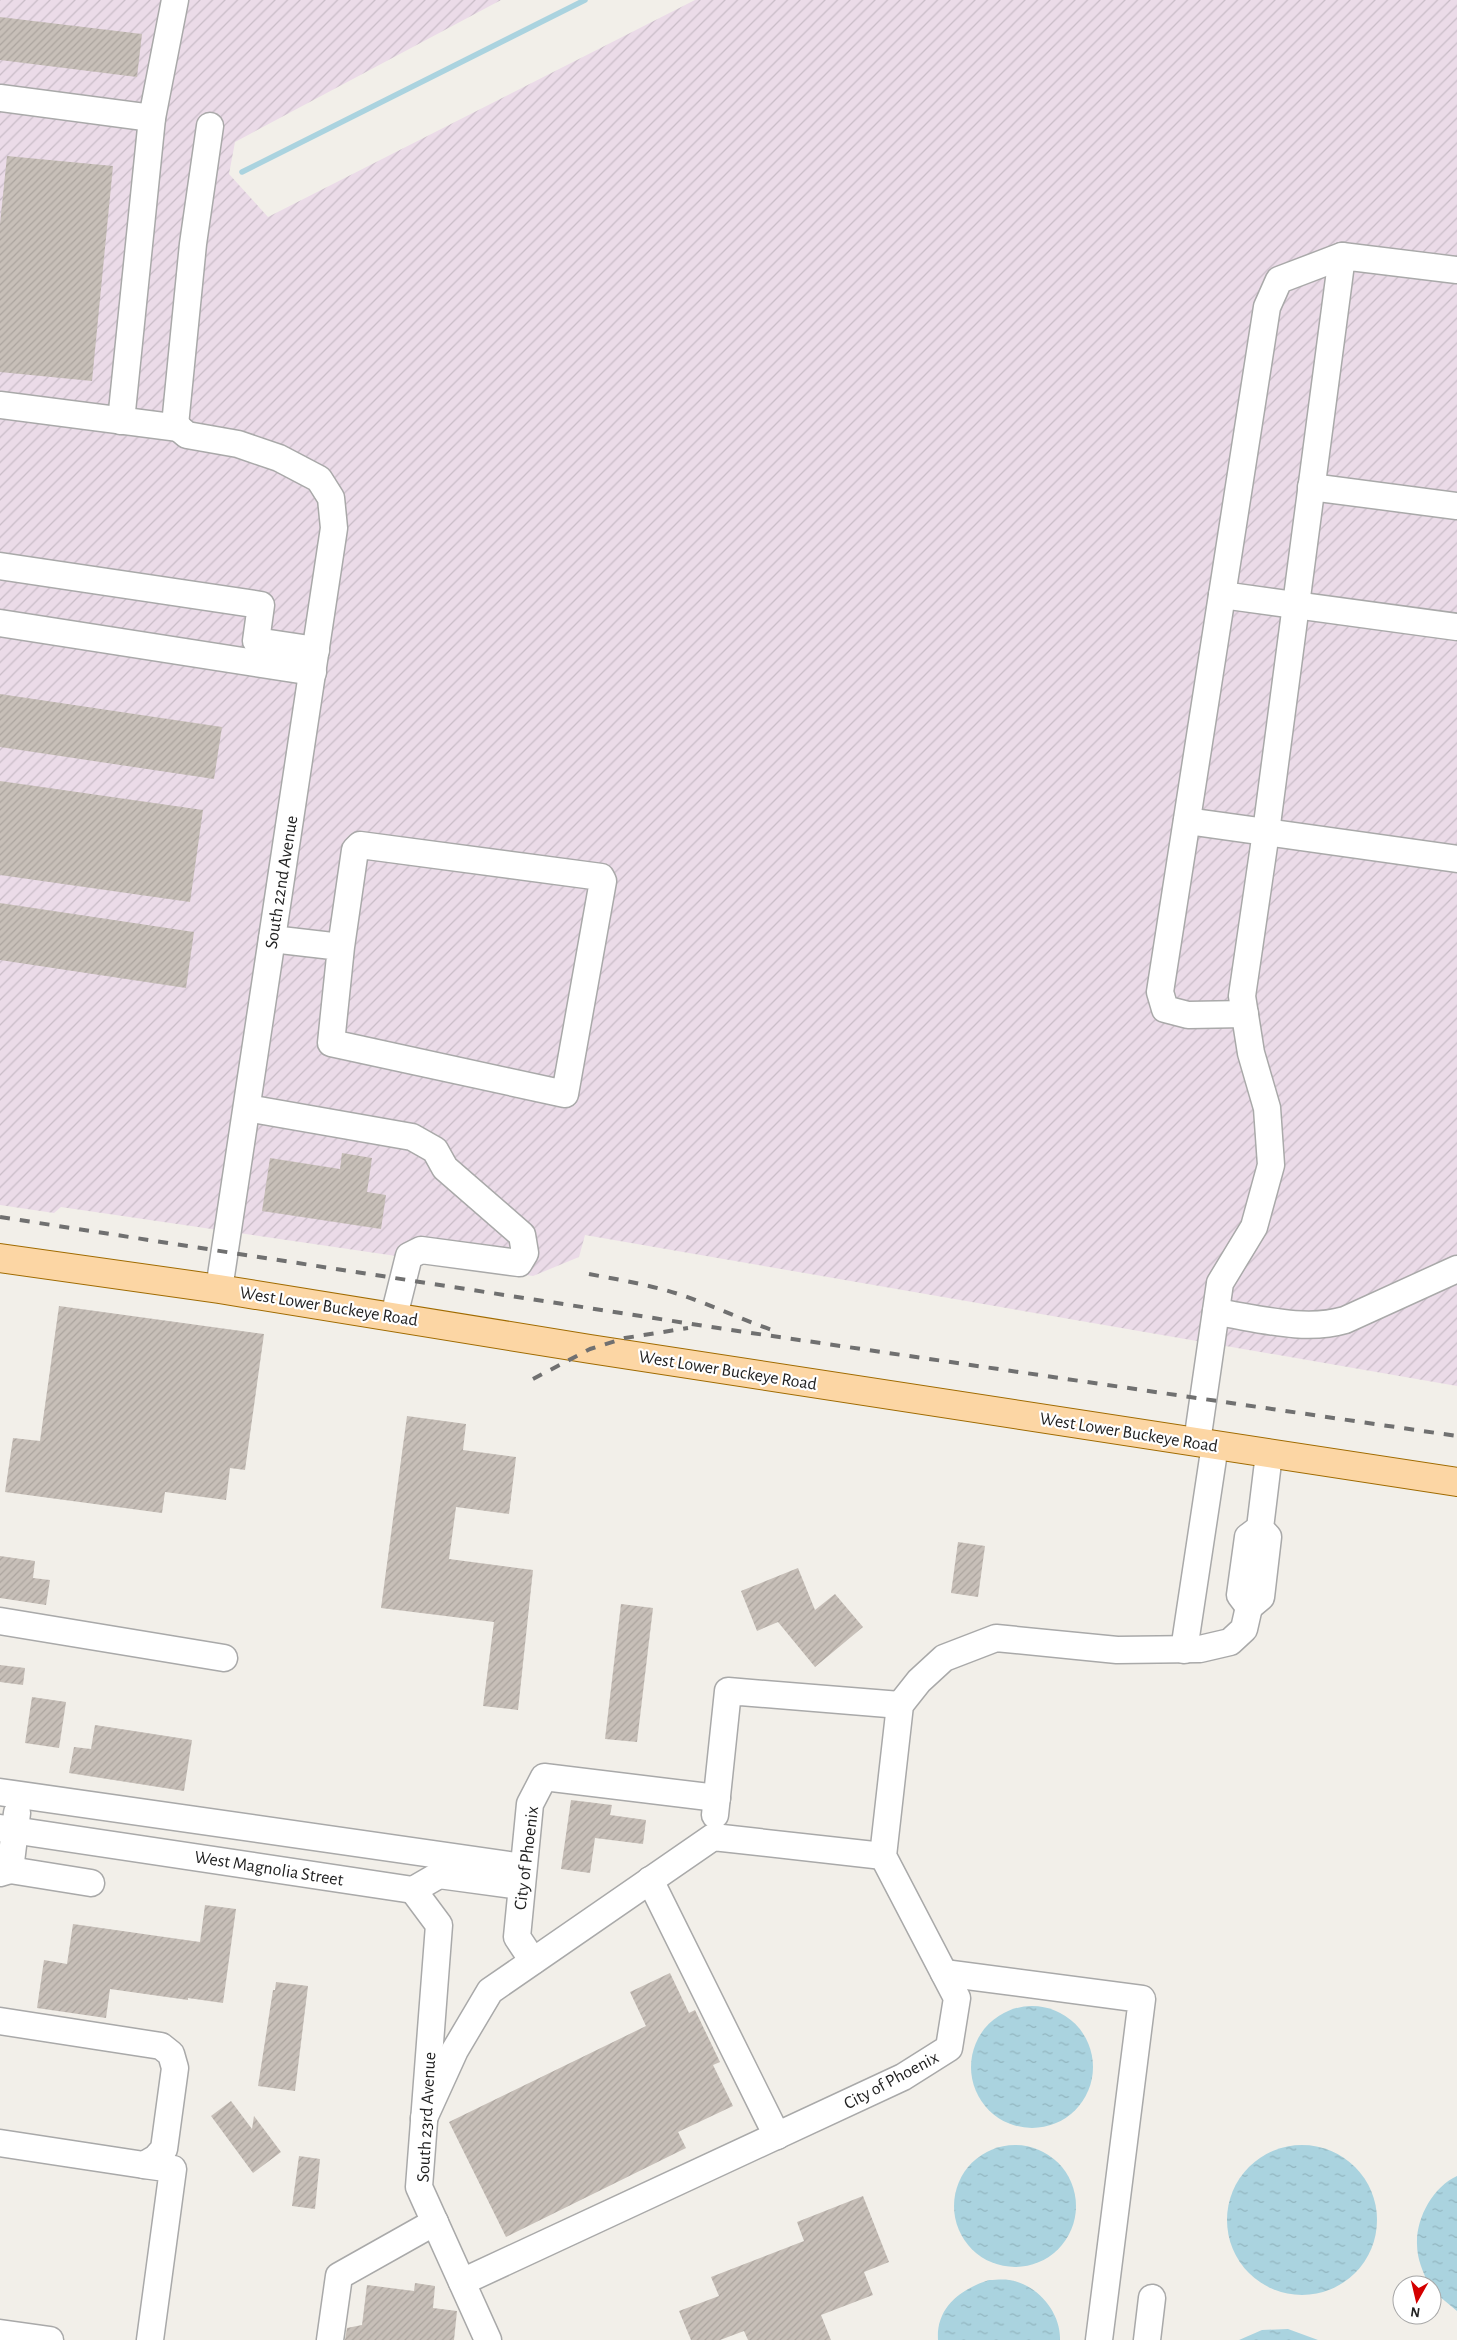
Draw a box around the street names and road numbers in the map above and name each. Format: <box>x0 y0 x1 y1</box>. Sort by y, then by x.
street label: South 22nd Avenue <box>263 814 301 950</box>
street label: West Lower Buckeye Road <box>238 1284 419 1330</box>
street label: West Lower Buckeye Road <box>637 1348 818 1394</box>
street label: West Lower Buckeye Road <box>1038 1410 1219 1456</box>
street label: City of Phoenix <box>512 1805 542 1911</box>
street label: West Magnolia Street <box>193 1848 345 1890</box>
street label: City of Phoenix <box>841 2048 942 2113</box>
street label: South 23rd Avenue <box>415 2051 439 2183</box>

